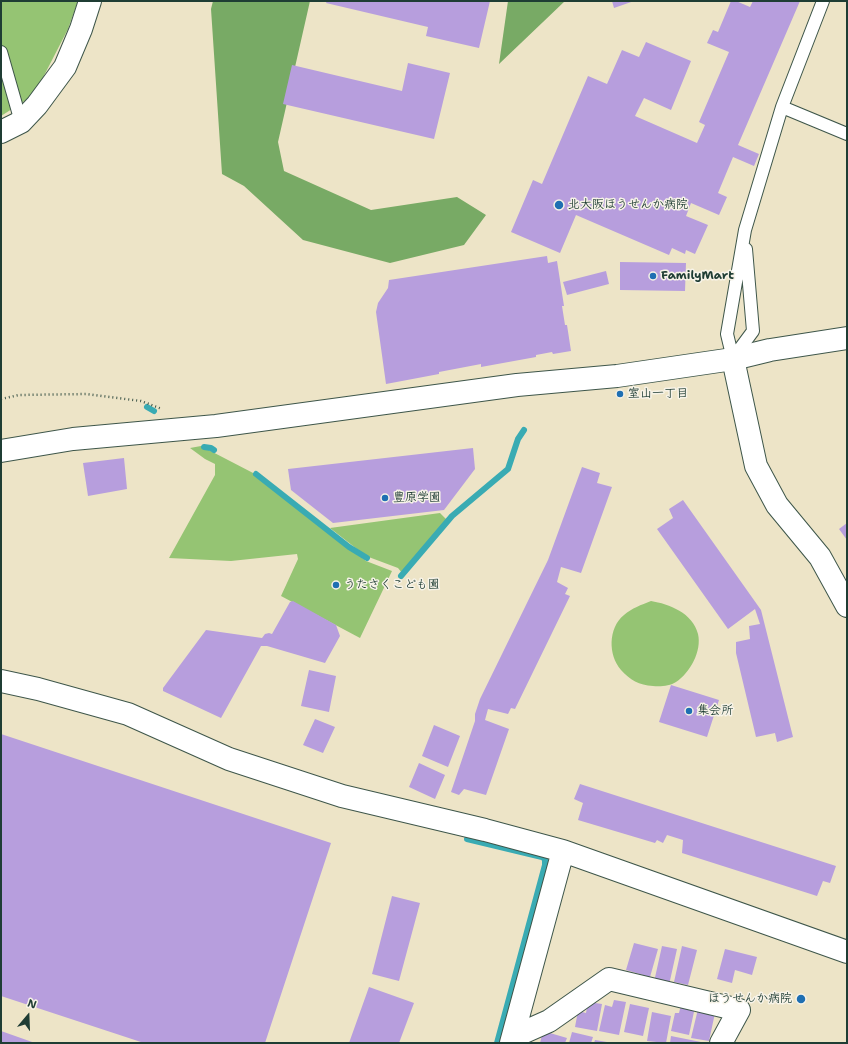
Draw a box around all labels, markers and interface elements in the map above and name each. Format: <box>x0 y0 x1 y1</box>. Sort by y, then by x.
place label: 北大阪ほうせんか病院 <box>568 198 688 212</box>
marker: 北大阪ほうせんか病院 <box>553 199 565 211</box>
place label: FamilyMart <box>661 269 734 283</box>
marker: FamilyMart <box>648 271 658 281</box>
place label: 室山一丁目 <box>628 387 688 401</box>
marker: 室山一丁目 <box>615 389 625 399</box>
place label: 豊原学園 <box>393 491 441 505</box>
marker: 豊原学園 <box>380 493 390 503</box>
place label: うたさくこども園 <box>344 578 440 592</box>
marker: うたさくこども園 <box>331 580 341 590</box>
place label: 集会所 <box>697 704 733 718</box>
marker: 集会所 <box>684 706 694 716</box>
place label: ほうせんか病院 <box>708 992 792 1006</box>
marker: ほうせんか病院 <box>795 993 807 1005</box>
north arrow <box>8 996 48 1036</box>
text: N <box>26 996 39 1013</box>

